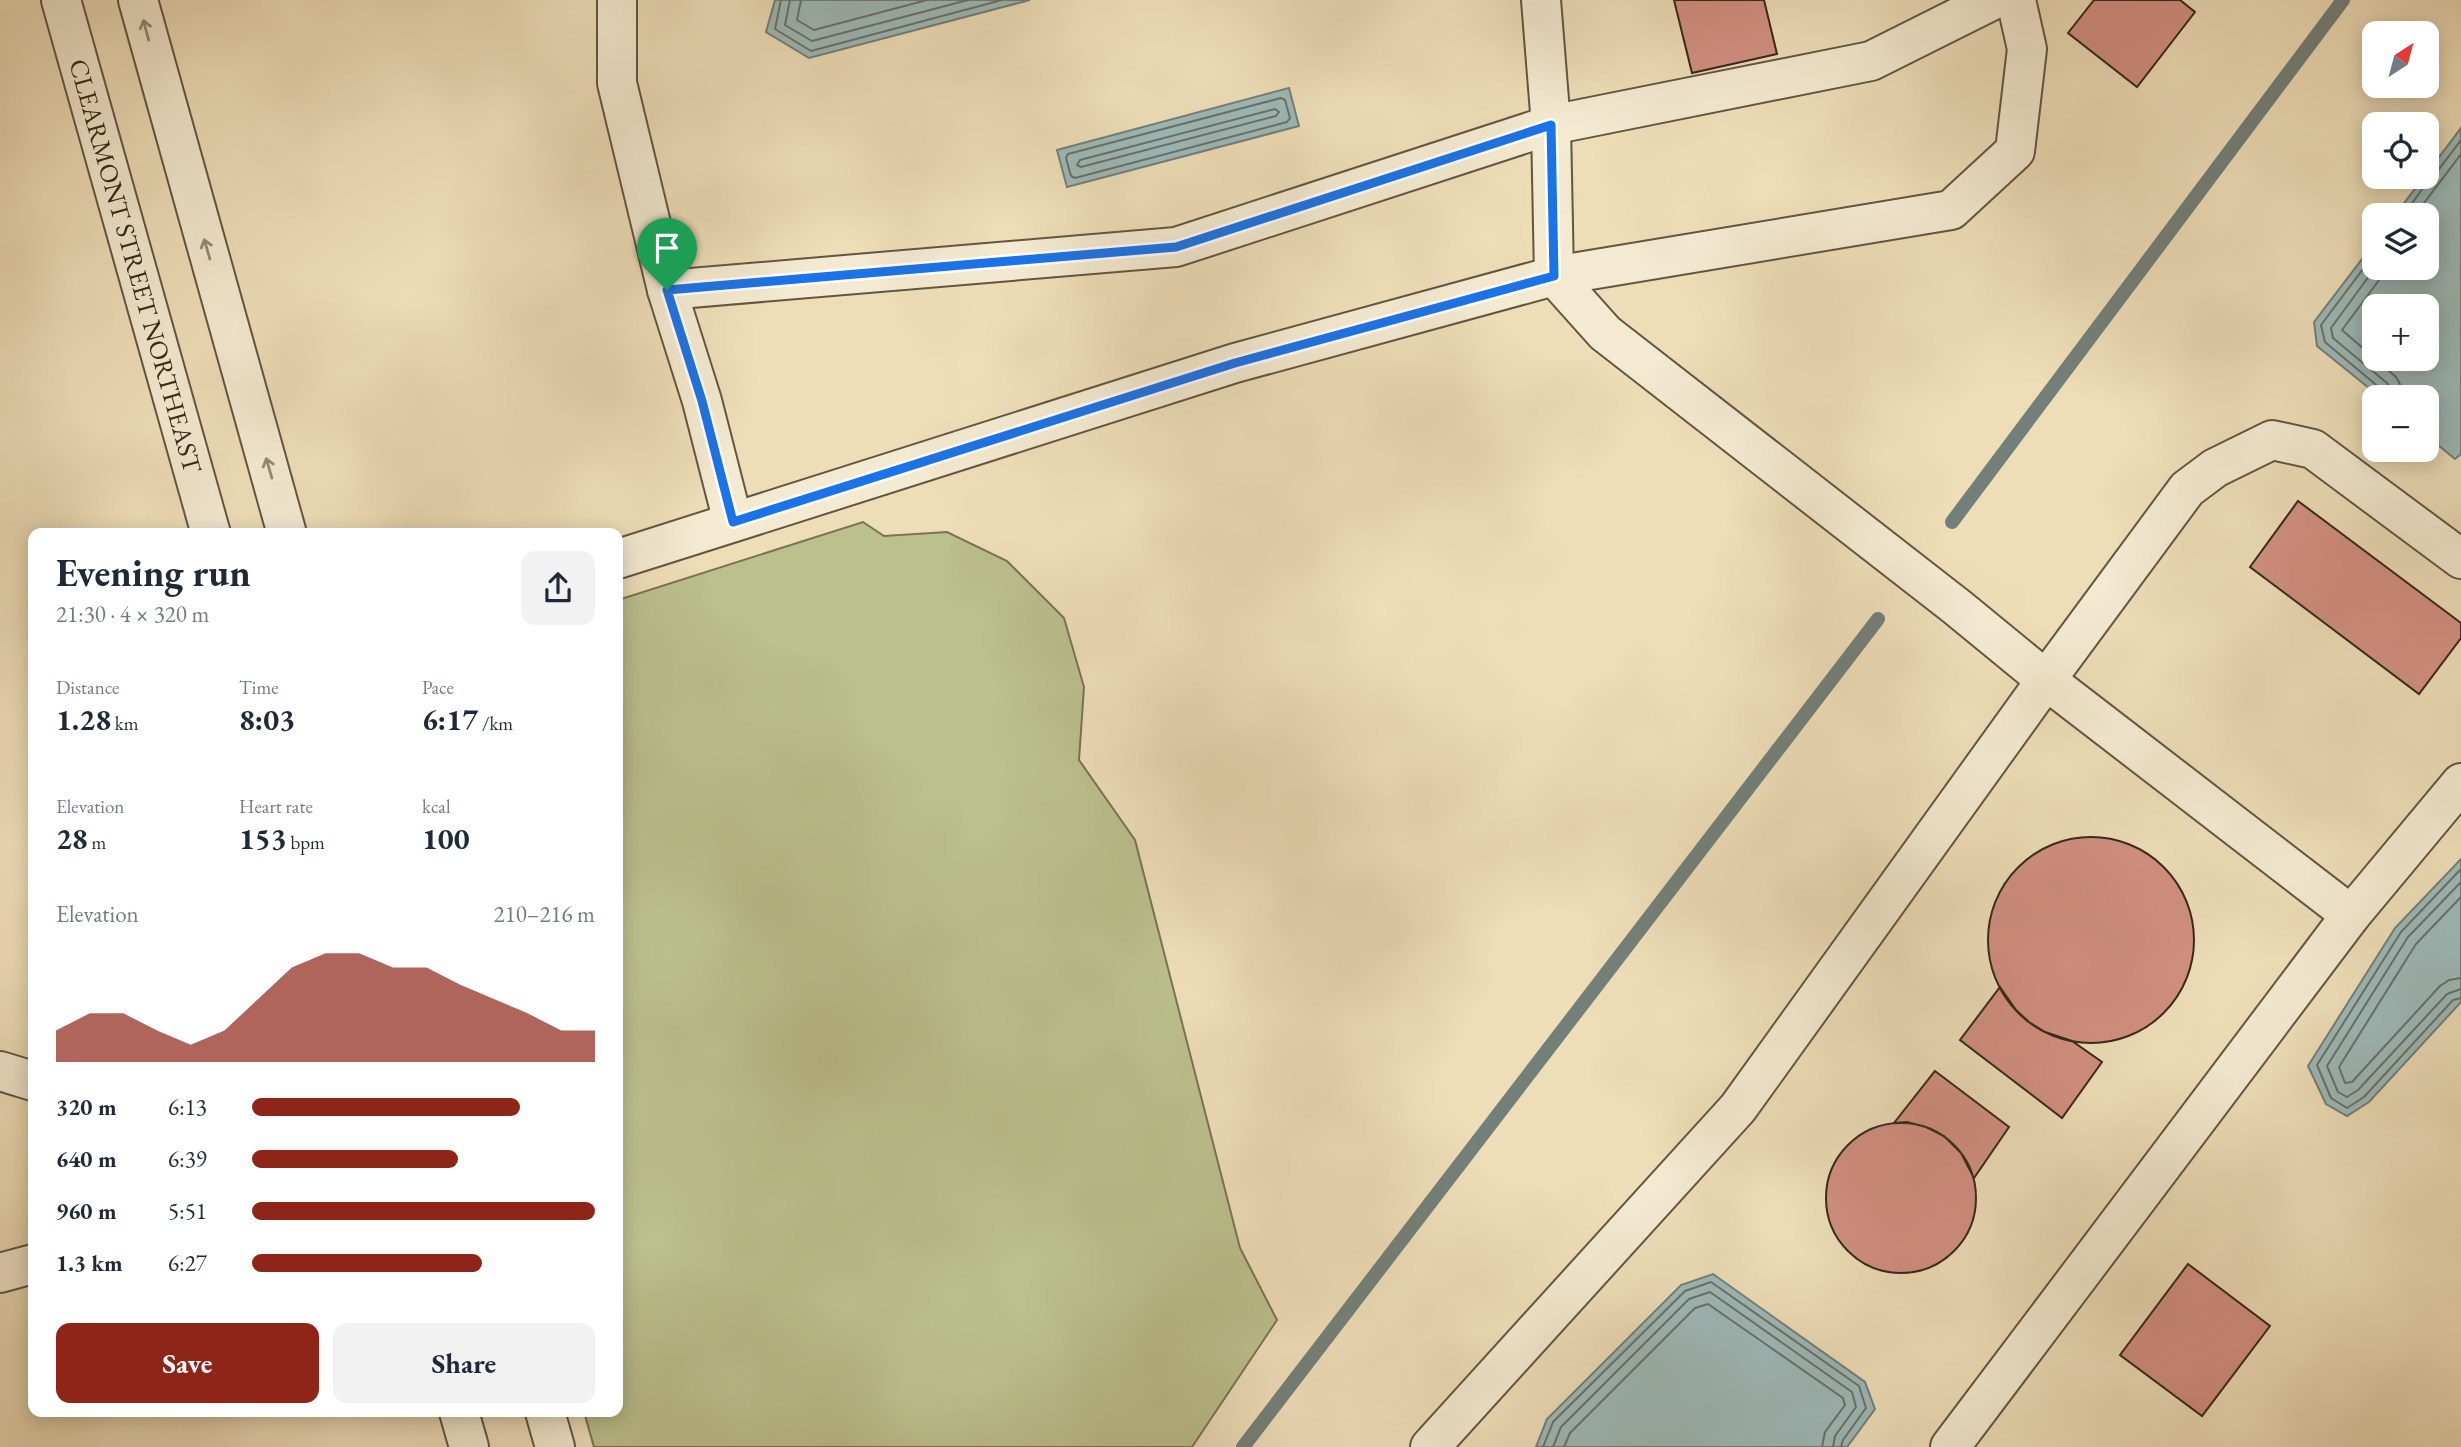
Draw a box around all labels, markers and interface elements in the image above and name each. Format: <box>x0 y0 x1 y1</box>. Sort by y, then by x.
one-way arrow <box>139 19 152 42</box>
north arrow <box>2362 21 2440 98</box>
map controls <box>2362 21 2439 462</box>
street label: CLEARMONT STREET NORTHEAST <box>61 55 210 477</box>
button: locate <box>2362 112 2439 189</box>
button: layers <box>2362 203 2439 280</box>
pin <box>637 218 697 290</box>
icon: arrive <box>648 229 686 267</box>
one-way arrow <box>200 238 213 261</box>
button: + <box>2362 294 2439 371</box>
button: − <box>2362 385 2439 462</box>
one-way arrow <box>261 457 274 479</box>
text: Evening run <box>56 548 251 597</box>
button: share <box>521 551 595 625</box>
text: 21:30 · 4 × 320 m <box>56 599 209 629</box>
text: Distance <box>56 675 119 700</box>
text: Time <box>239 675 279 700</box>
text: Pace <box>422 675 454 700</box>
text: 1.28 <box>56 700 111 739</box>
text: 8:03 <box>239 700 295 739</box>
text: 6:17 <box>422 700 478 739</box>
text: km <box>111 711 139 736</box>
text: /km <box>478 711 513 736</box>
text: Elevation <box>56 794 124 819</box>
text: Heart rate <box>239 794 313 819</box>
text: kcal <box>422 794 451 819</box>
text: 28 <box>56 819 88 858</box>
text: 153 <box>239 819 287 858</box>
text: 100 <box>422 819 470 858</box>
text: m <box>88 830 106 855</box>
text: bpm <box>287 830 325 855</box>
text: Elevation <box>56 899 139 929</box>
text: 210–216 m <box>494 899 595 929</box>
text: 320 m <box>56 1092 117 1122</box>
text: 6:13 <box>168 1092 207 1122</box>
text: 640 m <box>56 1144 117 1174</box>
text: 6:39 <box>168 1144 207 1174</box>
text: 960 m <box>56 1196 117 1226</box>
text: 5:51 <box>168 1196 207 1226</box>
text: 1.3 km <box>56 1248 123 1278</box>
text: 6:27 <box>168 1248 207 1278</box>
button: Save <box>56 1323 319 1403</box>
button: Share <box>333 1323 595 1403</box>

